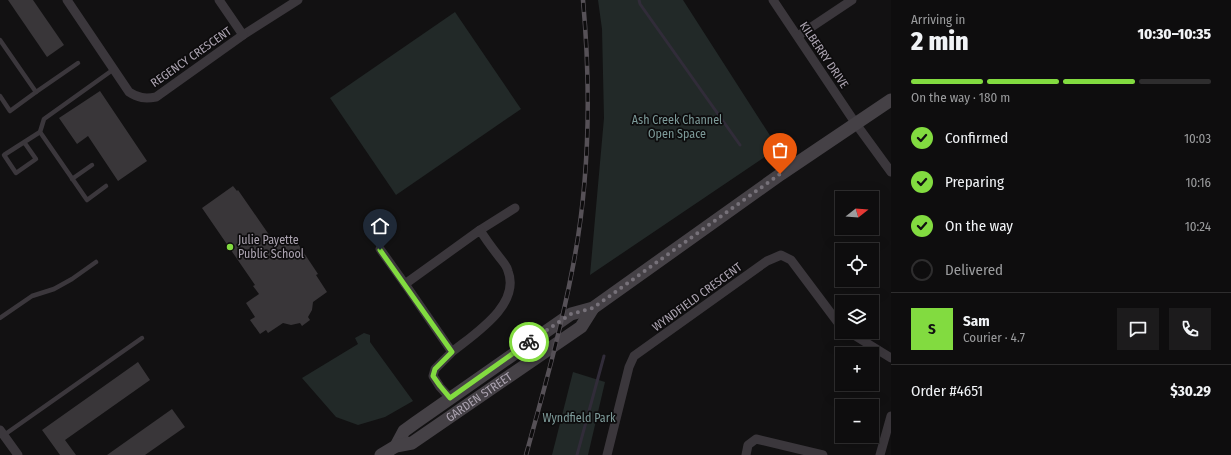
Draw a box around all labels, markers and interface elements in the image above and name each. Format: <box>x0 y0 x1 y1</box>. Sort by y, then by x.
text: Arriving in <box>911 12 965 27</box>
street label: KILBERRY DRIVE <box>797 19 852 91</box>
street label: REGENCY CRESCENT <box>148 24 234 90</box>
text: 10:30–10:35 <box>1138 25 1211 43</box>
text: 2 min <box>911 26 969 57</box>
text: On the way · 180 m <box>911 90 1010 105</box>
park label: Ash Creek Channel Open Space <box>632 113 722 141</box>
icon: check <box>911 127 933 149</box>
text: Confirmed <box>945 129 1008 147</box>
text: 10:03 <box>1184 131 1211 146</box>
pin <box>763 133 797 174</box>
icon: bag <box>769 139 791 161</box>
icon: check <box>911 171 933 193</box>
text: Preparing <box>945 173 1004 191</box>
text: 10:16 <box>1185 175 1211 190</box>
north arrow <box>835 191 879 235</box>
map controls <box>835 191 879 443</box>
pin <box>363 209 397 250</box>
icon: home <box>369 215 391 237</box>
icon: check <box>911 215 933 237</box>
text: On the way <box>945 217 1013 235</box>
text: 10:24 <box>1185 219 1211 234</box>
place label: Julie Payette Public School <box>238 233 304 261</box>
marker: Julie Payette Public School <box>225 242 235 252</box>
button: locate <box>835 243 879 287</box>
street label: WYNDFIELD CRESCENT <box>650 260 745 334</box>
text: Delivered <box>945 261 1003 279</box>
button: layers <box>835 295 879 339</box>
button: chat <box>1117 308 1159 350</box>
button: phone <box>1169 308 1211 350</box>
text: Sam <box>963 312 990 330</box>
text: S <box>928 320 936 338</box>
courier <box>509 322 549 362</box>
text: Courier · 4.7 <box>963 330 1025 345</box>
icon: bike <box>518 331 540 353</box>
button: + <box>835 347 879 391</box>
street label: GARDEN STREET <box>443 369 515 425</box>
text: Order #4651 <box>911 382 983 400</box>
text: $30.29 <box>1170 382 1211 400</box>
button: − <box>835 399 879 443</box>
park label: Wyndfield Park <box>543 411 616 425</box>

